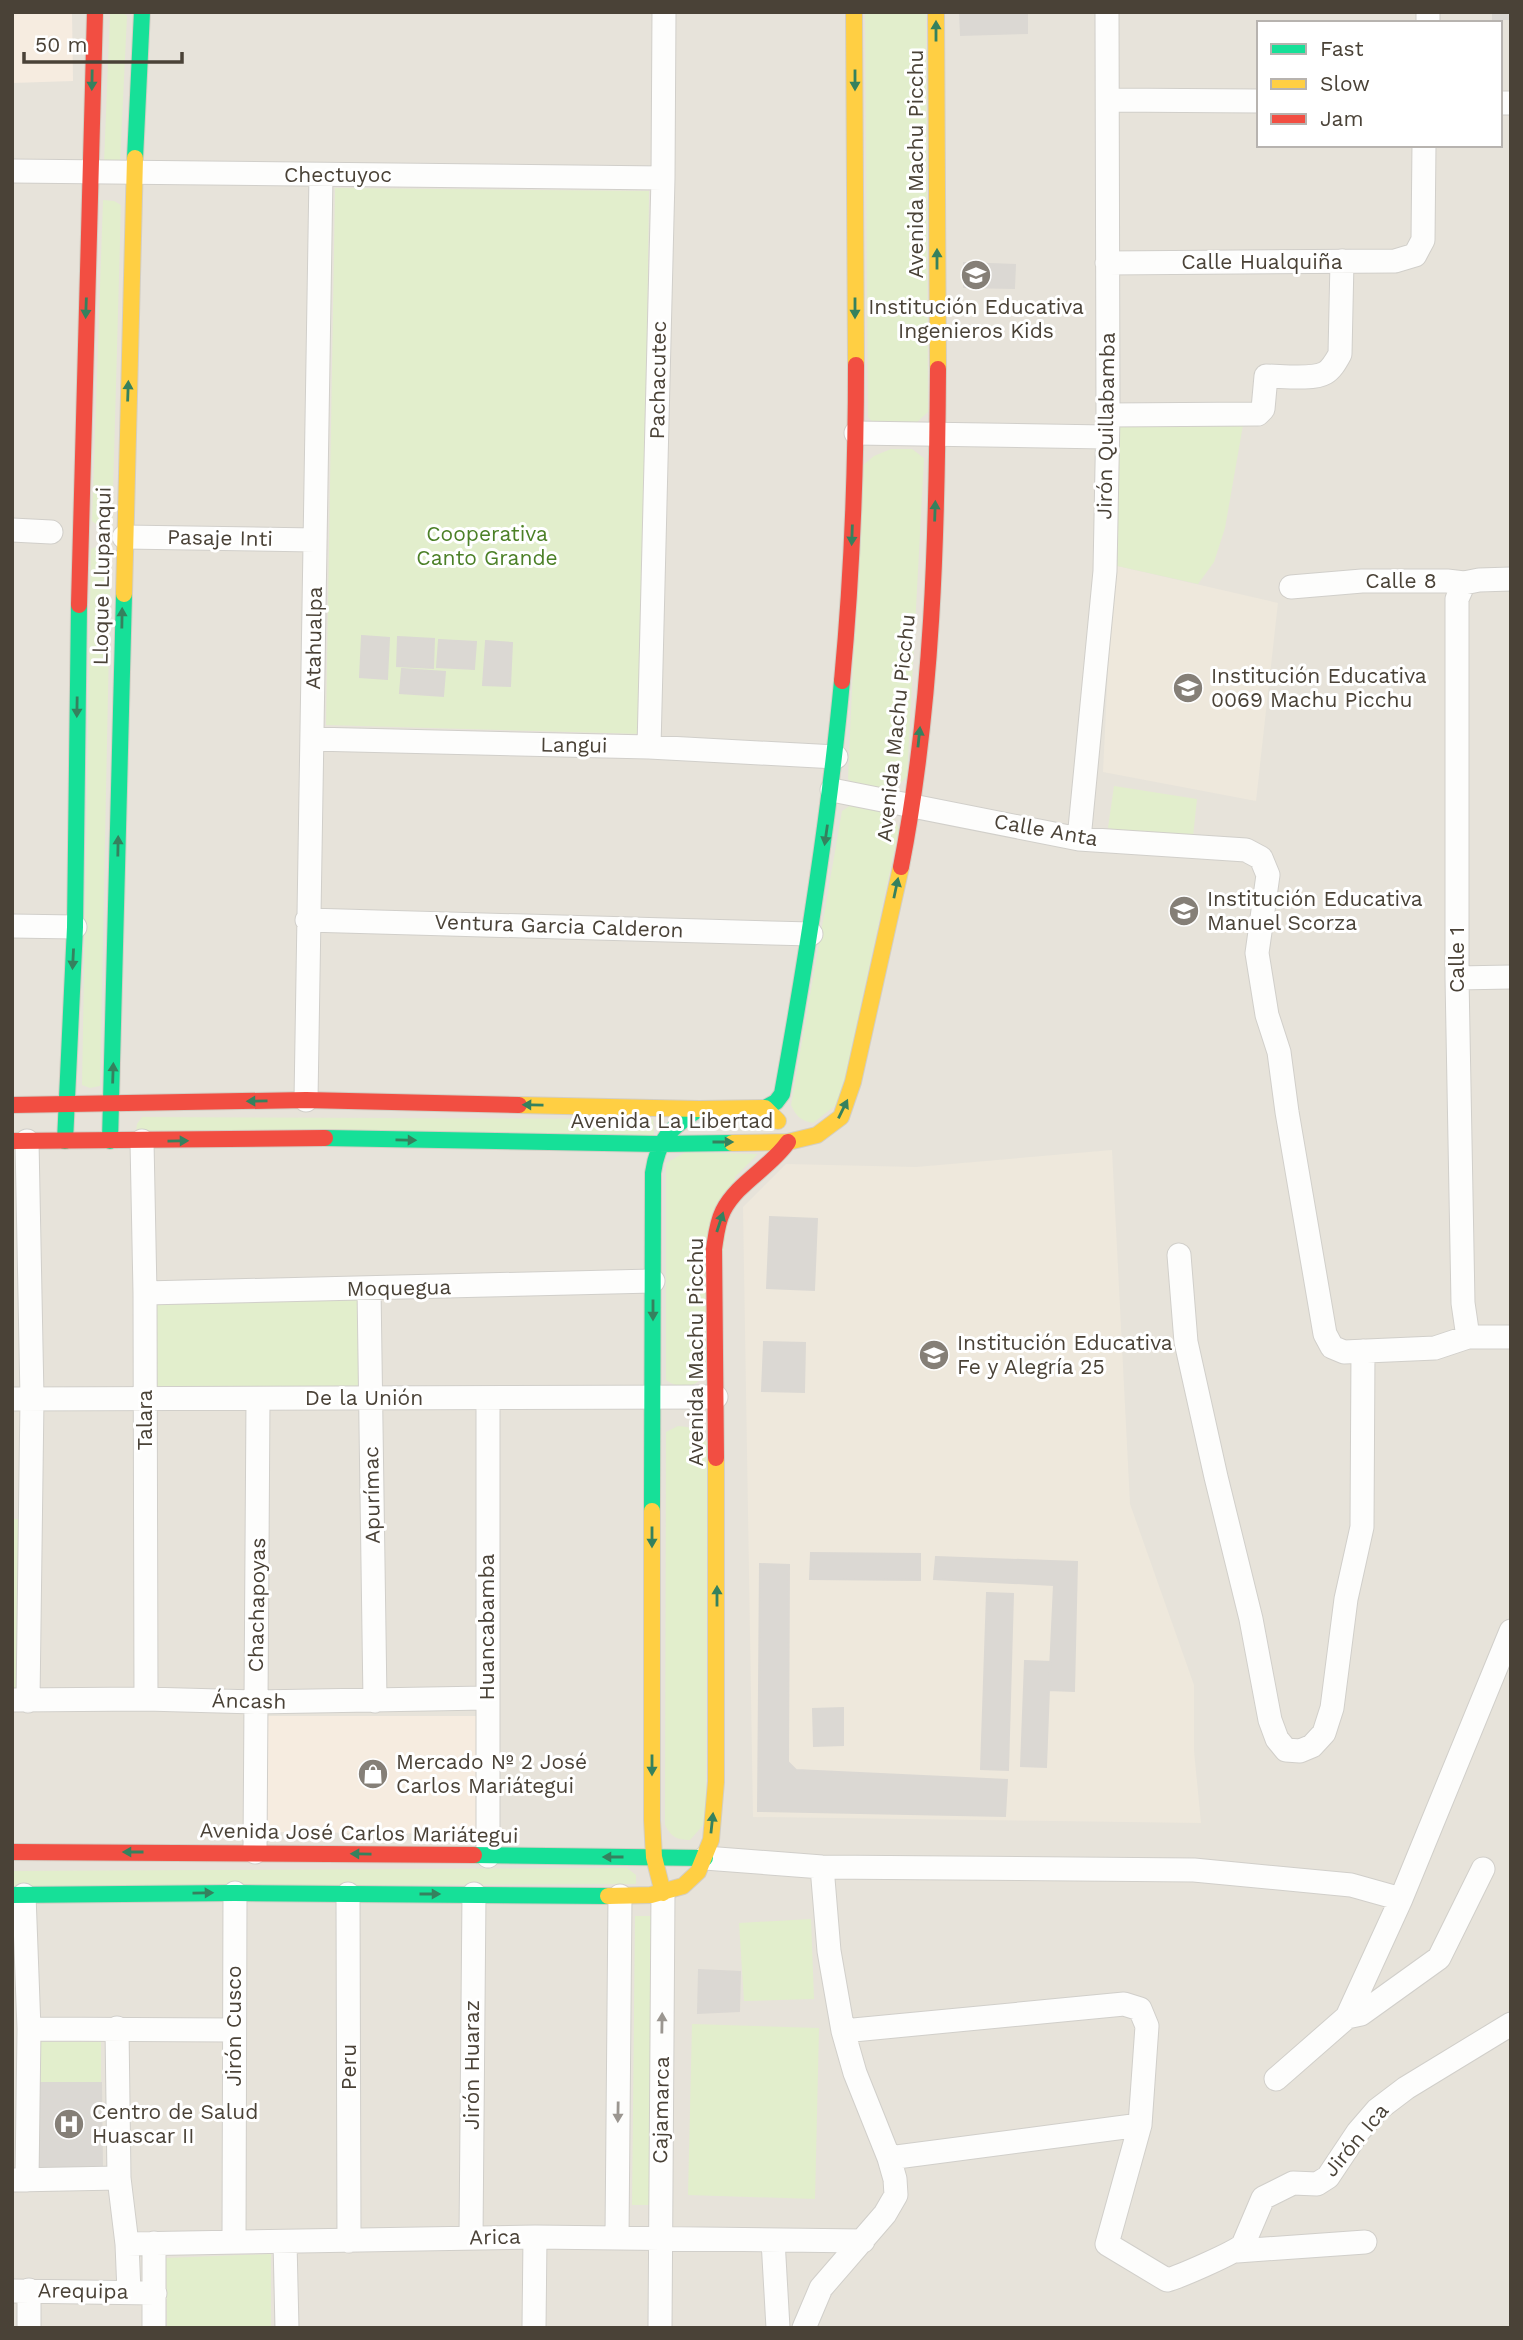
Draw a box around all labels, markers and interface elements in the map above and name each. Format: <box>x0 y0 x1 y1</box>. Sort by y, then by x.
one-way arrow <box>930 20 942 42</box>
scale bar <box>24 21 182 65</box>
legend <box>1257 21 1502 147</box>
text: 50 m <box>35 32 87 57</box>
text: Fast <box>1320 36 1364 61</box>
street label: Avenida Machu Picchu <box>903 50 928 278</box>
one-way arrow <box>87 70 98 92</box>
one-way arrow <box>849 70 861 92</box>
text: Slow <box>1320 71 1370 96</box>
text: Jam <box>1320 106 1363 131</box>
street label: Chectuyoc <box>284 162 392 187</box>
one-way arrow <box>931 247 943 269</box>
street label: Calle Hualquiña <box>1181 249 1343 274</box>
school or university icon: Institución Educativa Ingenieros Kids <box>959 258 993 292</box>
place label: Institución Educativa Ingenieros Kids <box>868 294 1084 343</box>
one-way arrow <box>81 297 92 319</box>
one-way arrow <box>849 297 861 319</box>
street label: Pachacutec <box>644 320 671 440</box>
street label: Jirón Quillabamba <box>1091 332 1120 520</box>
one-way arrow <box>122 380 134 402</box>
street label: Lloque Llupanqui <box>87 486 116 666</box>
one-way arrow <box>930 499 941 521</box>
park label: Cooperativa Canto Grande <box>416 521 558 570</box>
street label: Pasaje Inti <box>167 524 273 551</box>
one-way arrow <box>846 525 857 547</box>
street label: Calle 8 <box>1365 568 1437 593</box>
street label: Atahualpa <box>300 586 327 690</box>
one-way arrow <box>117 607 128 629</box>
street label: Avenida Machu Picchu <box>871 613 920 843</box>
place label: Institución Educativa 0069 Machu Picchu <box>1211 663 1427 712</box>
school or university icon: Institución Educativa 0069 Machu Picchu <box>1171 671 1205 705</box>
one-way arrow <box>72 696 83 718</box>
one-way arrow <box>914 726 925 748</box>
street label: Langui <box>540 731 608 758</box>
street label: Calle Anta <box>992 808 1100 851</box>
one-way arrow <box>820 824 831 846</box>
one-way arrow <box>112 834 123 856</box>
one-way arrow <box>890 877 901 899</box>
place label: Institución Educativa Manuel Scorza <box>1207 886 1423 935</box>
school or university icon: Institución Educativa Manuel Scorza <box>1167 894 1201 928</box>
street label: Ventura Garcia Calderon <box>434 909 684 942</box>
street label: Calle 1 <box>1444 927 1469 993</box>
one-way arrow <box>68 948 79 970</box>
one-way arrow <box>107 1062 118 1084</box>
one-way arrow <box>245 1095 267 1107</box>
one-way arrow <box>837 1098 849 1119</box>
one-way arrow <box>522 1099 544 1111</box>
street label: Avenida La Libertad <box>571 1108 773 1133</box>
one-way arrow <box>395 1134 417 1146</box>
one-way arrow <box>168 1135 190 1146</box>
one-way arrow <box>712 1136 734 1148</box>
one-way arrow <box>716 1212 726 1233</box>
street label: Avenida Machu Picchu <box>683 1238 708 1466</box>
street label: Moquegua <box>346 1274 452 1301</box>
one-way arrow <box>647 1299 659 1321</box>
place label: Institución Educativa Fe y Alegría 25 <box>957 1330 1173 1379</box>
school or university icon: Institución Educativa Fe y Alegría 25 <box>917 1338 951 1372</box>
street label: De la Unión <box>305 1385 423 1410</box>
street label: Talara <box>132 1389 157 1450</box>
street label: Apurímac <box>358 1446 385 1544</box>
one-way arrow <box>646 1526 658 1548</box>
street label: Chachapoyas <box>243 1537 270 1673</box>
street label: Huancabamba <box>474 1553 499 1700</box>
one-way arrow <box>711 1585 723 1607</box>
street label: Áncash <box>212 1687 287 1714</box>
place label: Mercado Nº 2 José Carlos Mariátegui <box>396 1749 587 1798</box>
one-way arrow <box>646 1754 657 1776</box>
shop icon: Mercado Nº 2 José Carlos Mariátegui <box>356 1757 390 1791</box>
one-way arrow <box>707 1812 718 1834</box>
street label: Avenida José Carlos Mariátegui <box>199 1817 519 1848</box>
one-way arrow <box>122 1846 144 1858</box>
one-way arrow <box>349 1848 371 1860</box>
one-way arrow <box>601 1851 623 1863</box>
one-way arrow <box>192 1887 214 1899</box>
one-way arrow <box>420 1888 442 1900</box>
street label: Jirón Cusco <box>221 1965 246 2087</box>
street label: Jirón Huaraz <box>459 2000 484 2130</box>
one-way arrow <box>656 2012 668 2034</box>
street label: Peru <box>336 2044 361 2090</box>
street label: Cajamarca <box>647 2056 674 2164</box>
street label: Jirón Ica <box>1318 2098 1394 2181</box>
place label: Centro de Salud Huascar II <box>92 2099 258 2148</box>
one-way arrow <box>612 2101 624 2123</box>
hospital icon: Centro de Salud Huascar II <box>52 2107 86 2141</box>
street label: Arica <box>469 2224 521 2249</box>
street label: Arequipa <box>37 2277 129 2304</box>

